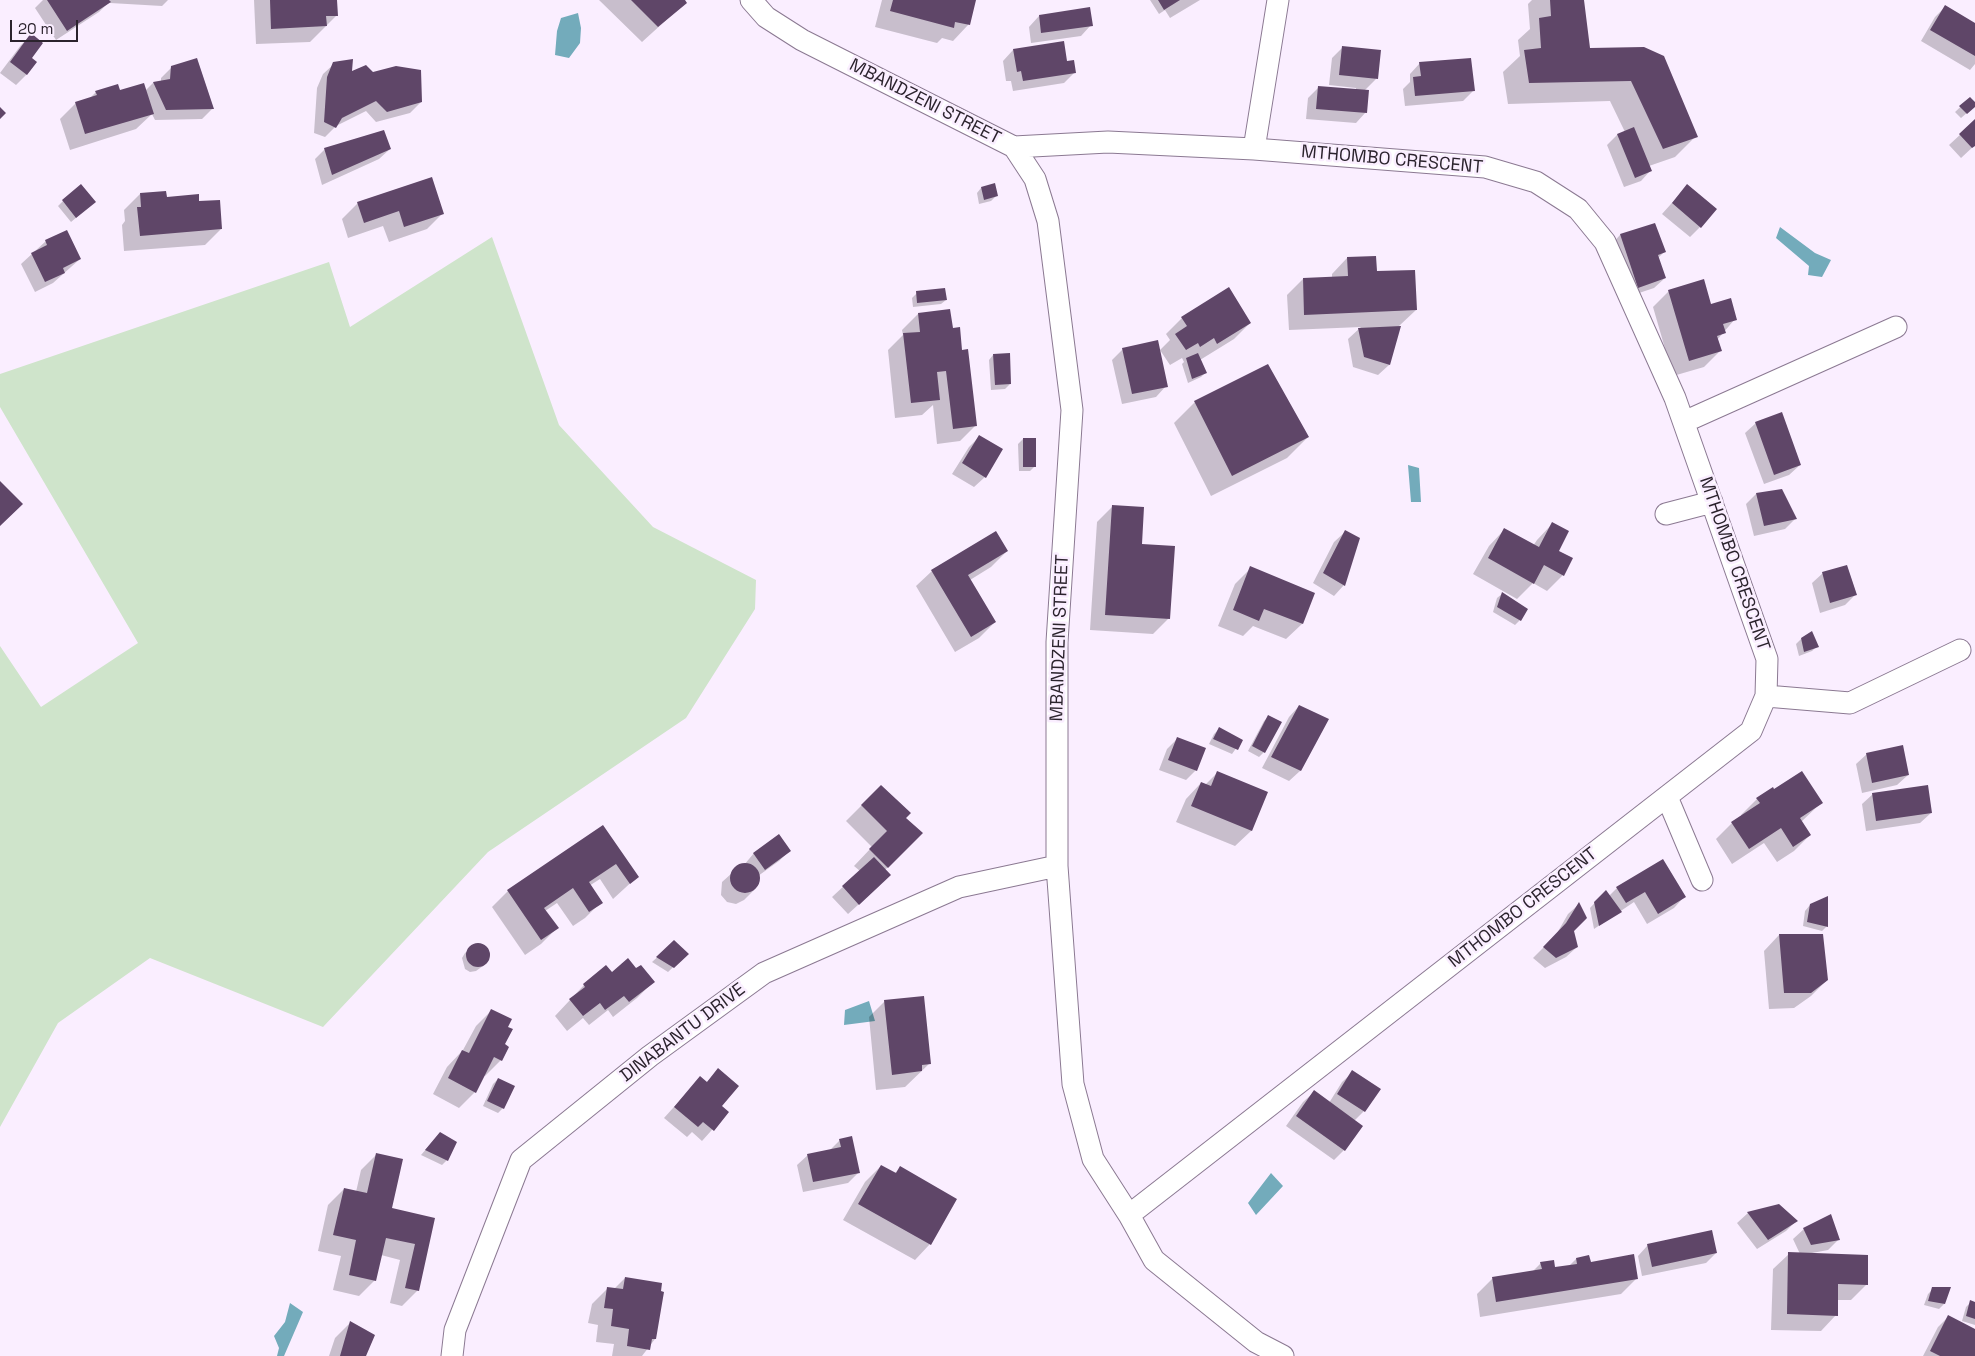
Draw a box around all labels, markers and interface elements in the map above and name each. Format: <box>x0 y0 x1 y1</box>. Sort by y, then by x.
scale bar <box>12 10 80 42</box>
text: 20 m <box>18 19 53 38</box>
street label: MBANDZENI STREET <box>846 54 1004 150</box>
street label: MTHOMBO CRESCENT <box>1300 141 1484 179</box>
street label: MTHOMBO CRESCENT <box>1694 474 1774 654</box>
street label: MBANDZENI STREET <box>1046 554 1074 722</box>
street label: MTHOMBO CRESCENT <box>1444 843 1602 973</box>
street label: DINABANTU DRIVE <box>616 979 750 1087</box>

